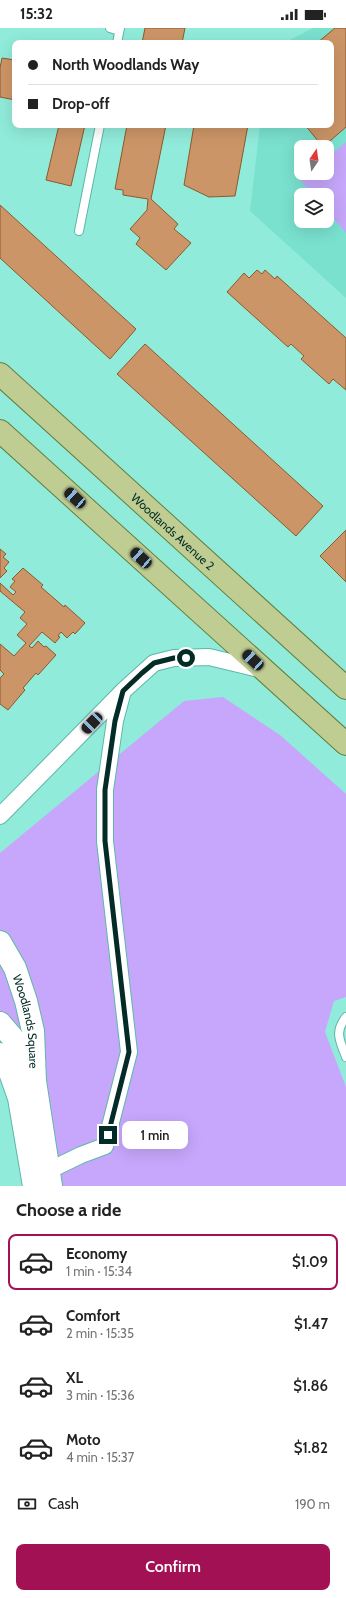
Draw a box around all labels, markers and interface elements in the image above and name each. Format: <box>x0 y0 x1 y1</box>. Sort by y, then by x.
text: 15:32 <box>20 5 53 23</box>
text: North Woodlands Way <box>52 56 199 74</box>
text: Drop-off <box>52 95 110 113</box>
north arrow <box>294 140 334 180</box>
map controls <box>294 140 334 228</box>
button: layers <box>294 188 334 228</box>
car <box>62 486 88 510</box>
street label: Woodlands Avenue 2 <box>128 490 218 573</box>
car <box>128 546 154 570</box>
car <box>240 647 266 673</box>
route start <box>177 649 195 667</box>
car <box>79 710 105 736</box>
street label: Woodlands Square <box>10 972 42 1069</box>
callout: 1 min <box>122 1121 188 1149</box>
route end <box>99 1126 117 1144</box>
text: 1 min <box>140 1127 170 1143</box>
text: Choose a ride <box>16 1199 121 1221</box>
icon: car <box>18 1244 54 1280</box>
text: Economy <box>66 1245 127 1263</box>
text: $1.09 <box>292 1253 328 1271</box>
text: 1 min · 15:34 <box>66 1263 132 1279</box>
icon: car <box>18 1306 54 1342</box>
text: Comfort <box>66 1307 120 1325</box>
text: $1.47 <box>294 1315 328 1333</box>
text: 2 min · 15:35 <box>66 1325 134 1341</box>
icon: car <box>18 1368 54 1404</box>
text: XL <box>66 1369 83 1387</box>
text: $1.86 <box>293 1377 328 1395</box>
text: 3 min · 15:36 <box>66 1387 135 1403</box>
icon: car <box>18 1430 54 1466</box>
text: Moto <box>66 1431 100 1449</box>
text: $1.82 <box>294 1439 328 1457</box>
text: 4 min · 15:37 <box>66 1449 134 1465</box>
icon: cash <box>16 1493 38 1515</box>
text: Cash <box>48 1495 79 1513</box>
text: 190 m <box>295 1496 330 1512</box>
button: Confirm <box>16 1544 330 1590</box>

